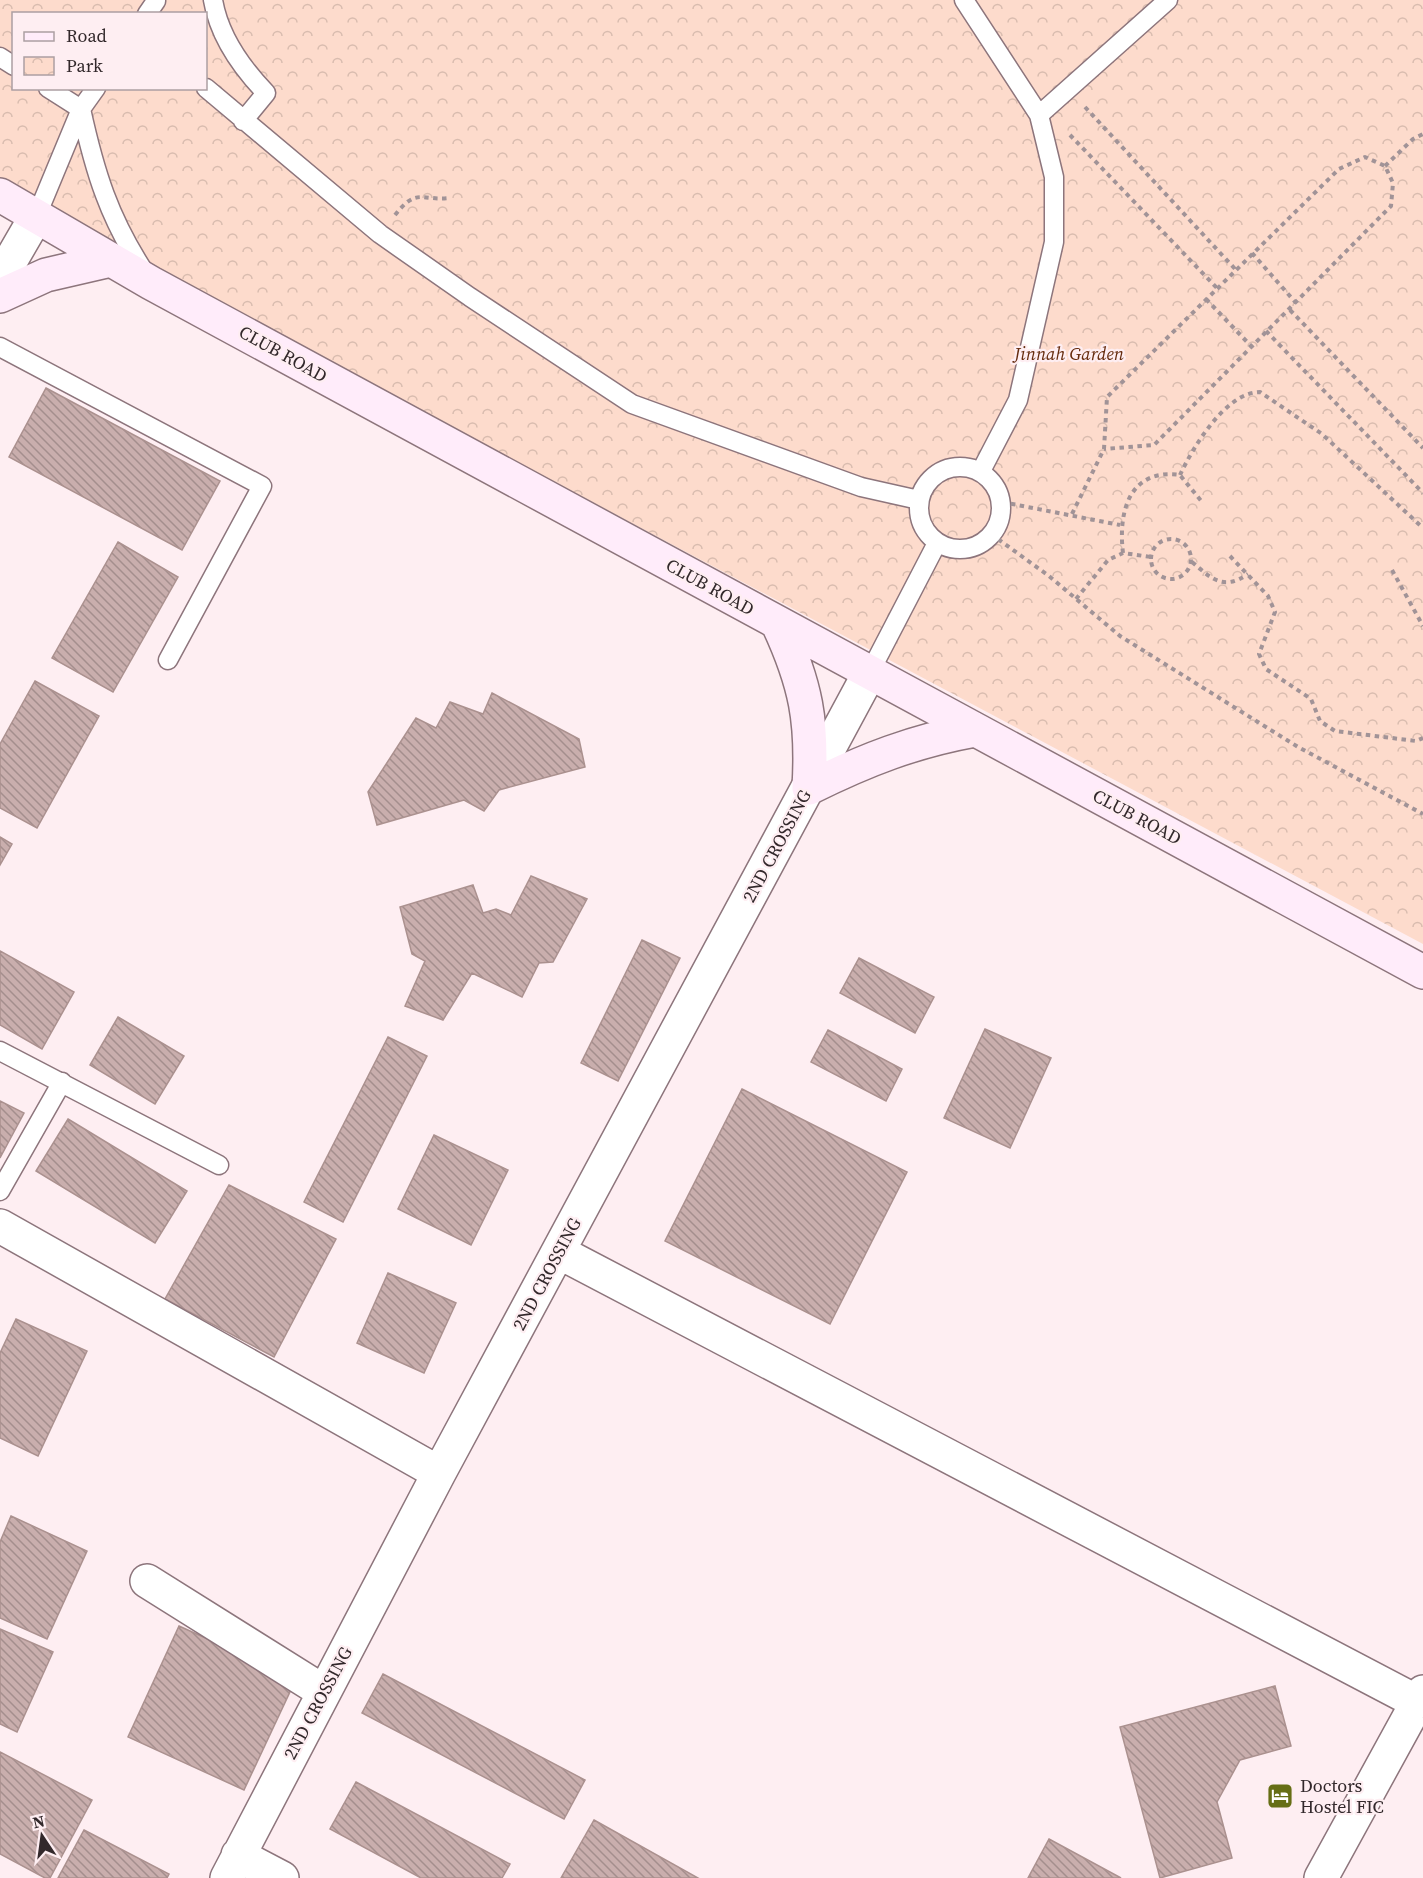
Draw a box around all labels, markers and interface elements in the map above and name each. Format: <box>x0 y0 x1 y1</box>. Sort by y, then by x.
legend <box>12 12 207 90</box>
text: Road <box>66 23 107 48</box>
text: Park <box>66 53 103 78</box>
street label: CLUB ROAD <box>235 319 332 388</box>
park label: Jinnah Garden <box>1011 341 1124 366</box>
street label: CLUB ROAD <box>662 552 759 621</box>
street label: CLUB ROAD <box>1088 783 1186 850</box>
street label: 2ND CROSSING <box>736 785 817 907</box>
street label: 2ND CROSSING <box>506 1213 587 1335</box>
street label: 2ND CROSSING <box>277 1642 358 1764</box>
place label: Doctors Hostel FIC <box>1300 1773 1384 1819</box>
hotel icon: Doctors Hostel FIC <box>1265 1781 1295 1811</box>
north arrow <box>12 1806 72 1866</box>
text: N <box>30 1809 47 1833</box>

